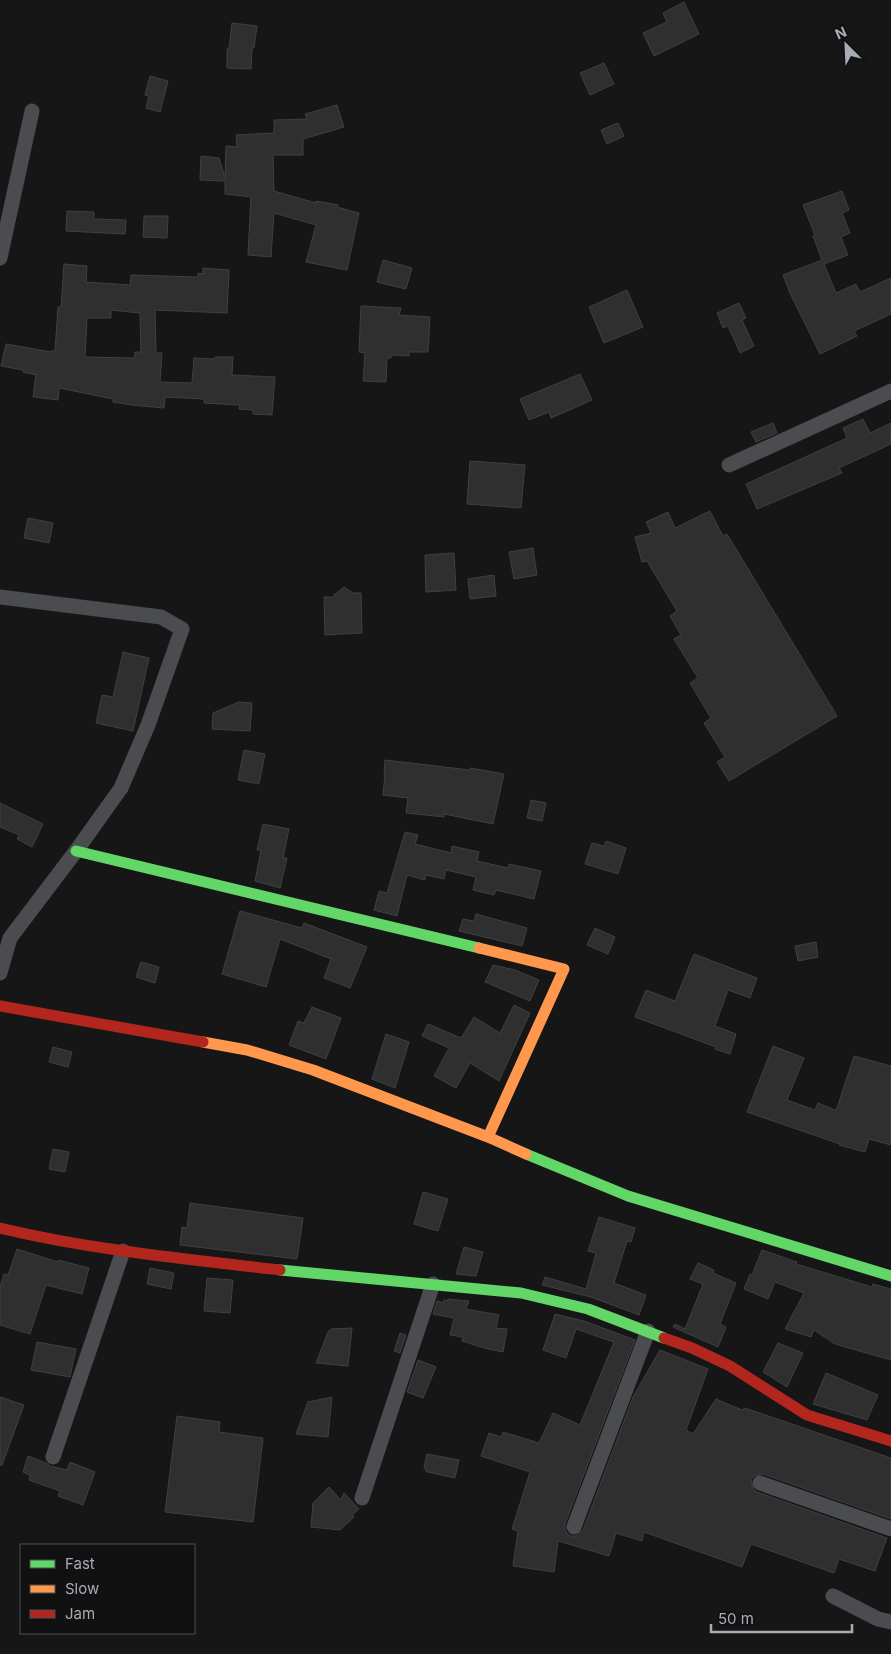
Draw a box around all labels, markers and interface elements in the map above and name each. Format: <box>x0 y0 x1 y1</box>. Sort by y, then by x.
north arrow <box>821 20 871 70</box>
text: N <box>832 23 849 43</box>
legend <box>20 1544 195 1634</box>
text: Fast <box>65 1554 95 1573</box>
text: Slow <box>65 1579 99 1598</box>
scale bar <box>711 1602 852 1634</box>
text: Jam <box>65 1604 95 1623</box>
text: 50 m <box>718 1609 754 1628</box>

